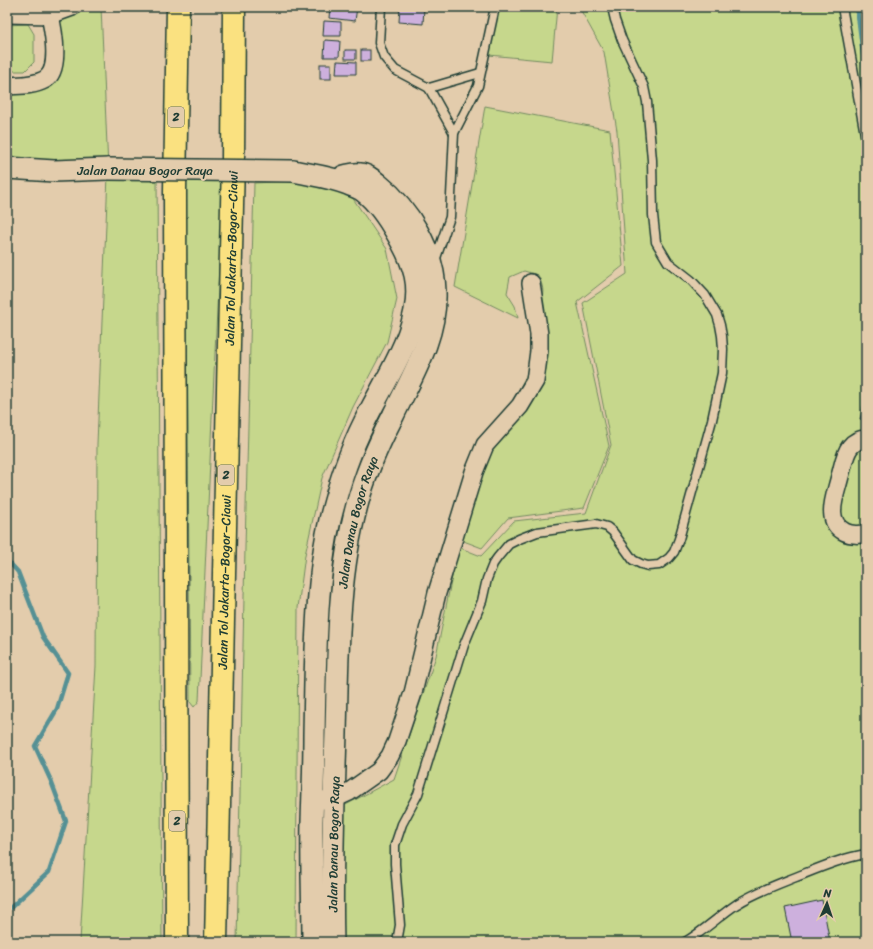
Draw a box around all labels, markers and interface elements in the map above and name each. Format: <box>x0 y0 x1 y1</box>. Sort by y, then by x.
road number: 2 <box>168 107 184 127</box>
street label: Jalan Danau Bogor Raya <box>76 159 213 182</box>
street label: Jalan Tol Jakarta–Bogor–Ciawi <box>217 170 244 347</box>
street label: Jalan Danau Bogor Raya <box>331 452 385 590</box>
road number: 2 <box>218 465 234 485</box>
street label: Jalan Tol Jakarta–Bogor–Ciawi <box>210 494 237 671</box>
street label: Jalan Danau Bogor Raya <box>321 775 346 913</box>
road number: 2 <box>169 811 185 831</box>
north arrow <box>807 883 847 923</box>
text: N <box>822 884 832 903</box>

